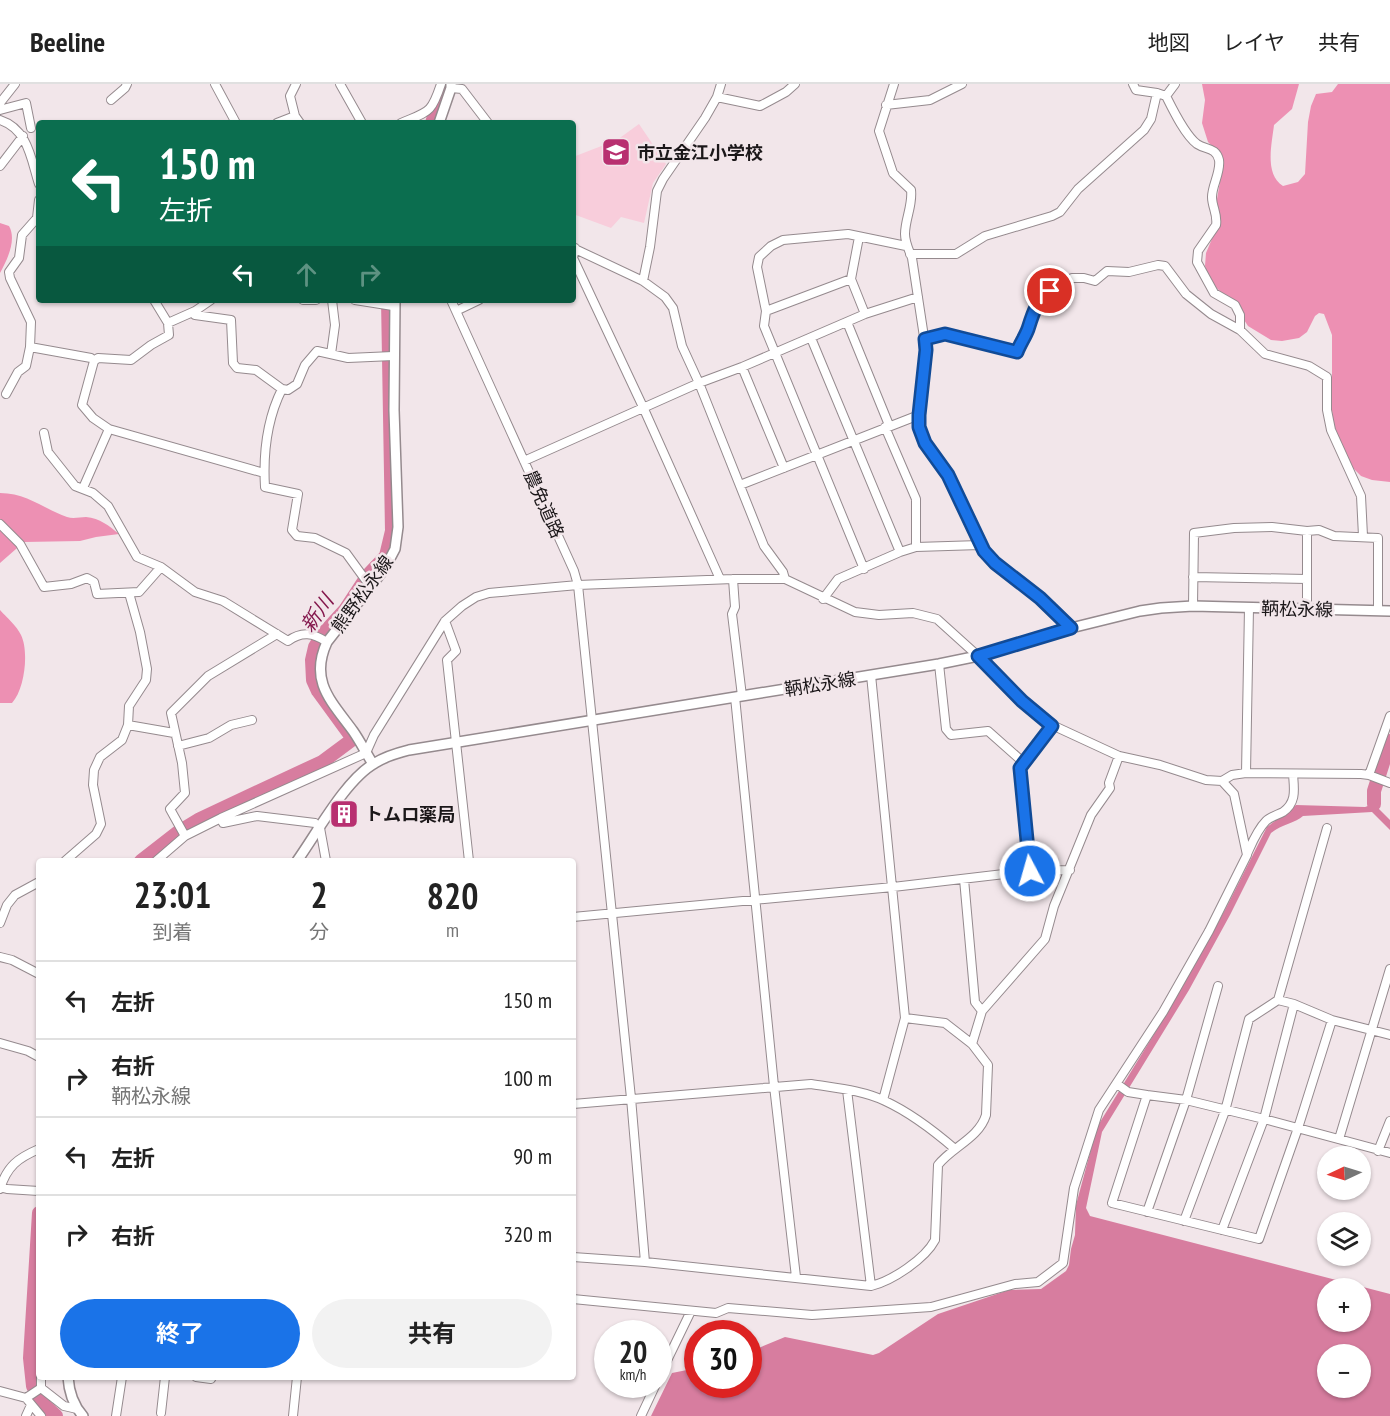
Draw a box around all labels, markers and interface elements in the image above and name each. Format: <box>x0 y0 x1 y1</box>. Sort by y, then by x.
text: Beeline <box>30 23 105 60</box>
text: 地図 <box>1148 29 1190 56</box>
text: レイヤ <box>1223 29 1285 56</box>
text: 共有 <box>1318 29 1360 56</box>
text: 150 m <box>159 136 256 191</box>
school or university icon: 市立金江小学校 <box>600 136 632 168</box>
place label: 市立金江小学校 <box>637 141 763 164</box>
icon: left <box>60 144 138 222</box>
text: 左折 <box>159 193 213 227</box>
icon: left <box>227 258 260 291</box>
icon: ahead <box>290 258 323 291</box>
icon: right <box>353 258 386 291</box>
pin <box>1024 265 1075 316</box>
icon: arrive <box>1033 274 1066 307</box>
street label: 農免道路 <box>519 466 569 542</box>
street label: 熊野松永線 <box>326 551 398 637</box>
water label: 新川 <box>295 588 340 637</box>
street label: 鞆松永線 <box>1261 597 1333 621</box>
street label: 鞆松永線 <box>783 667 857 701</box>
building icon: トムロ薬局 <box>328 798 360 830</box>
place label: トムロ薬局 <box>365 803 455 826</box>
position arrow <box>998 839 1062 903</box>
text: 23:01 <box>134 871 212 918</box>
text: 2 <box>311 871 328 918</box>
text: 820 <box>427 872 478 919</box>
text: m <box>446 917 459 943</box>
text: 到着 <box>153 919 193 945</box>
text: 分 <box>309 919 329 945</box>
icon: left <box>60 984 93 1017</box>
text: 150 m <box>503 986 552 1014</box>
text: 左折 <box>111 988 155 1016</box>
text: 右折 <box>111 1052 155 1080</box>
icon: right <box>60 1062 93 1095</box>
text: 100 m <box>503 1064 552 1092</box>
text: 鞆松永線 <box>111 1083 191 1109</box>
icon: left <box>60 1140 93 1173</box>
text: 90 m <box>513 1142 552 1170</box>
text: 左折 <box>111 1144 155 1172</box>
north arrow <box>1317 1146 1371 1200</box>
map controls <box>1317 1146 1371 1398</box>
button: layers <box>1317 1212 1371 1266</box>
icon: right <box>60 1218 93 1251</box>
text: 320 m <box>503 1220 552 1248</box>
text: 右折 <box>111 1222 155 1250</box>
button: + <box>1317 1278 1371 1332</box>
button: 終了 <box>60 1299 300 1368</box>
button: 共有 <box>312 1299 552 1368</box>
speed limit sign: 30 <box>684 1320 762 1398</box>
text: 20 <box>619 1332 647 1371</box>
button: − <box>1317 1344 1371 1398</box>
text: km/h <box>620 1365 646 1384</box>

